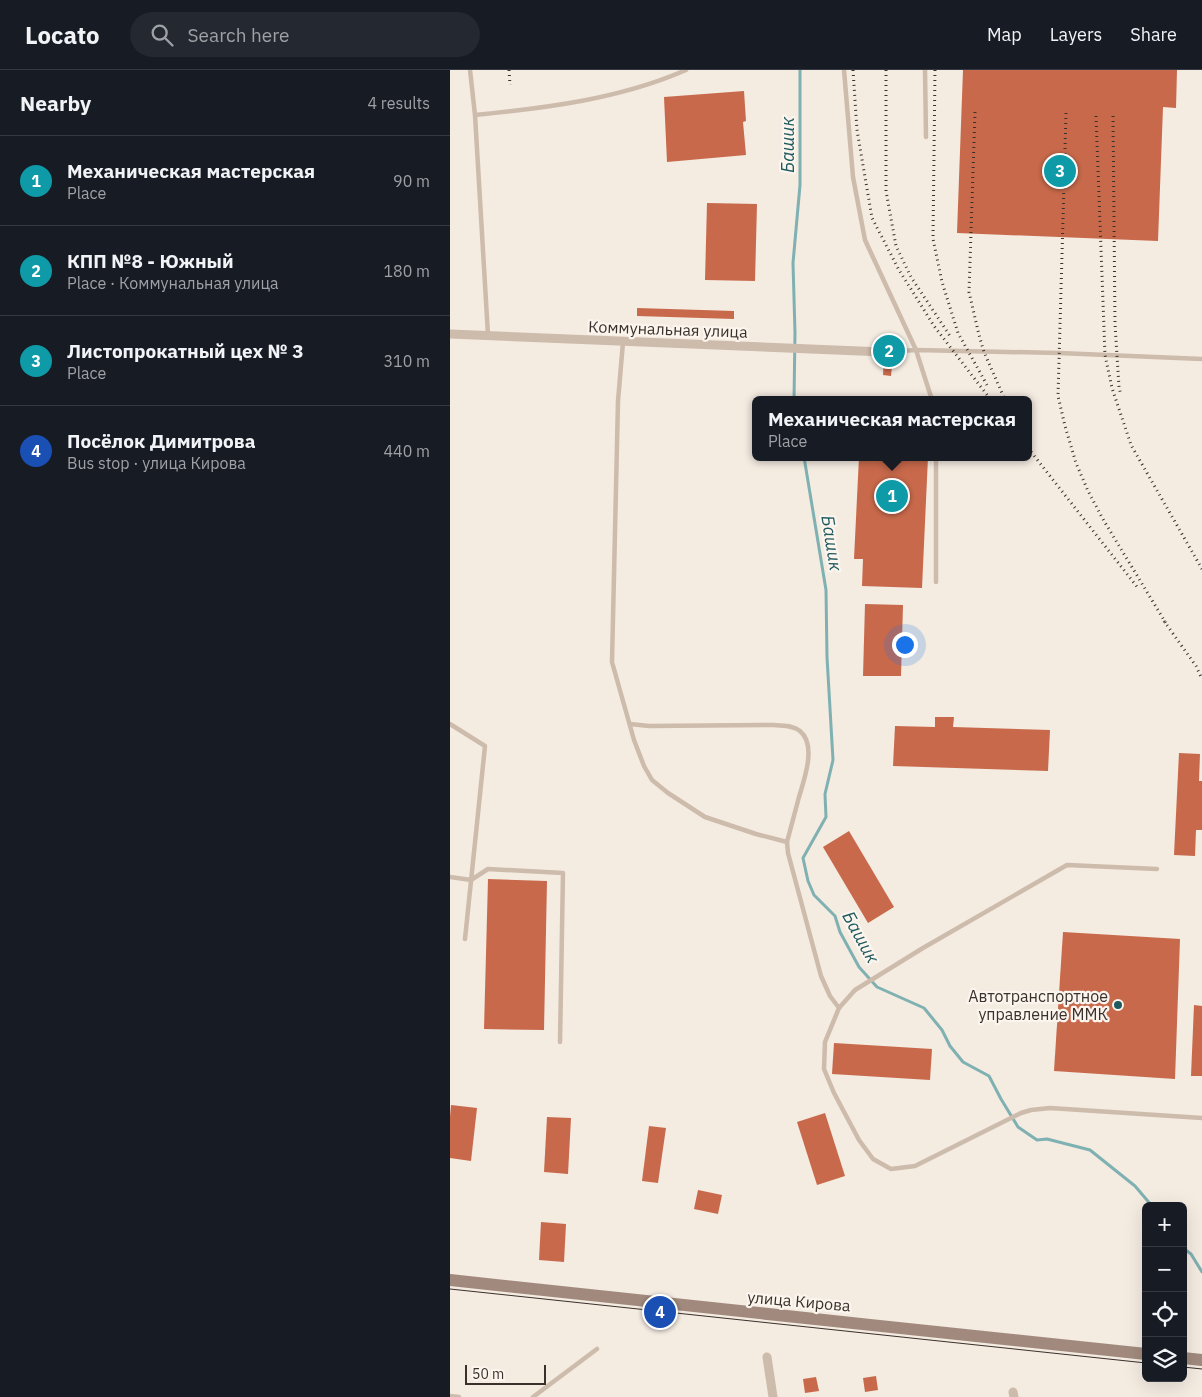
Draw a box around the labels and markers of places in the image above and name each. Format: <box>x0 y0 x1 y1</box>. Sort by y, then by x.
pin: 3 <box>1044 152 1076 190</box>
pin: 2 <box>873 332 905 370</box>
pin: 1 <box>876 477 908 515</box>
place label: Автотранспортное управление ММК <box>968 986 1108 1024</box>
marker: Автотранспортное управление ММК <box>1112 999 1124 1011</box>
pin: 4 <box>644 1293 676 1331</box>

